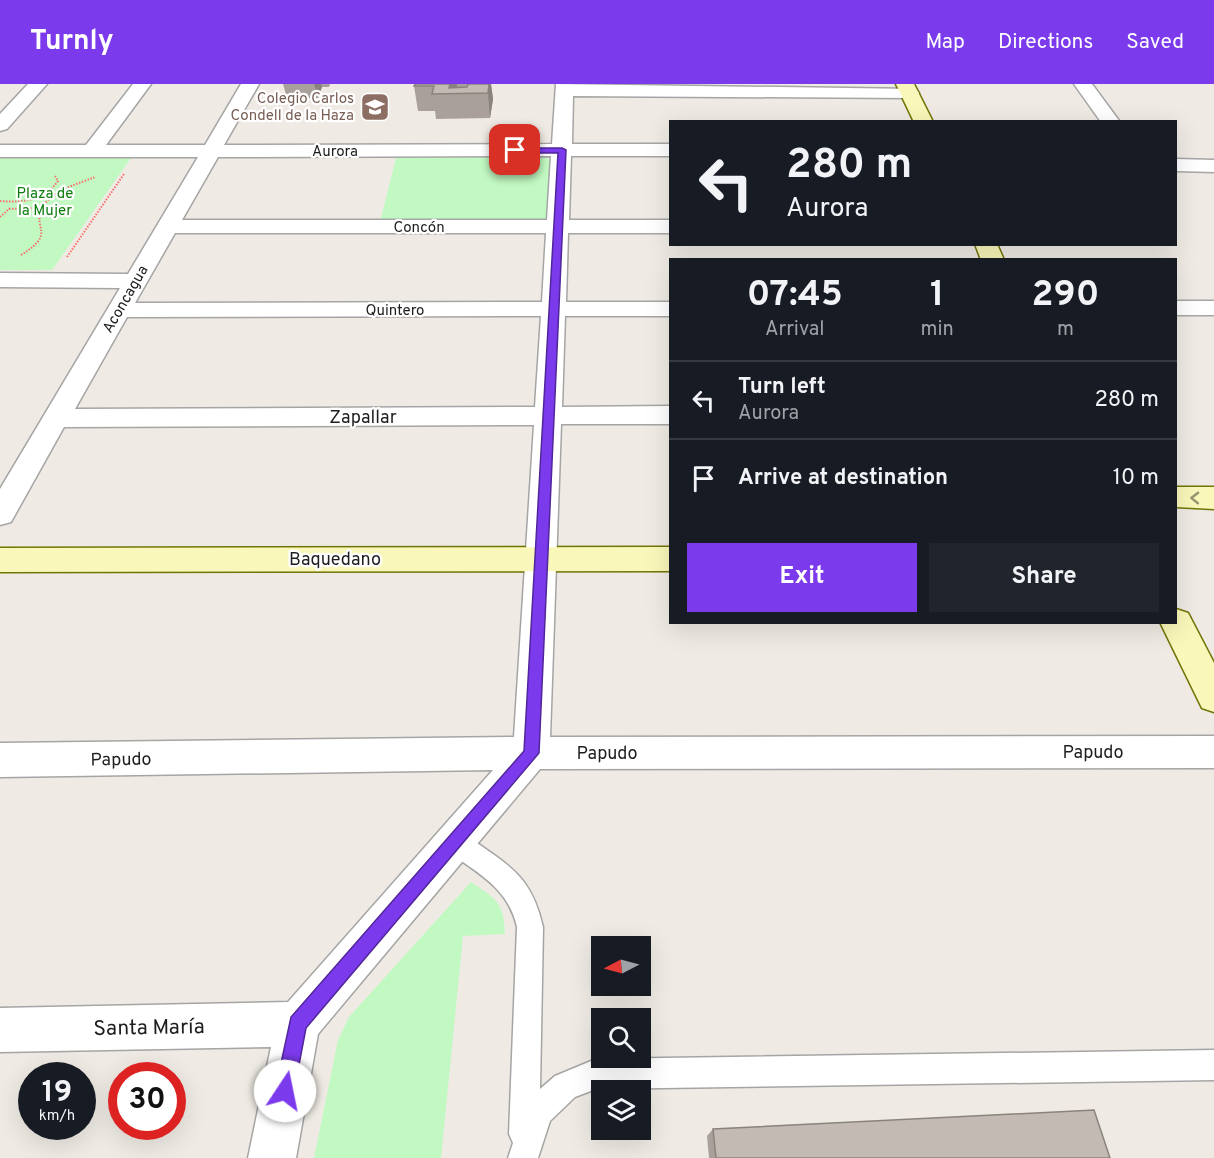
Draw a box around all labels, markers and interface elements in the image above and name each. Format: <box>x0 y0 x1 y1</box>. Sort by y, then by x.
text: Turnly <box>30 24 114 60</box>
text: Map <box>925 29 965 56</box>
text: Directions <box>998 29 1093 56</box>
text: Saved <box>1126 29 1184 56</box>
place label: Colegio Carlos Condell de la Haza <box>231 90 354 126</box>
school or university icon: Colegio Carlos Condell de la Haza <box>359 91 391 123</box>
pin <box>489 124 540 175</box>
icon: arrive <box>498 133 531 166</box>
text: 280 m <box>786 140 912 193</box>
street label: Aurora <box>312 143 358 162</box>
icon: left <box>687 144 765 222</box>
park label: Plaza de la Mujer <box>17 185 73 221</box>
text: Aurora <box>786 192 869 226</box>
street label: Concón <box>393 219 445 238</box>
street label: Aconcagua <box>99 263 153 337</box>
text: 07:45 <box>747 273 843 319</box>
text: 1 <box>930 273 944 319</box>
text: 290 <box>1031 273 1099 319</box>
street label: Quintero <box>366 302 425 321</box>
text: Arrival <box>765 317 825 343</box>
text: min <box>920 317 954 343</box>
text: m <box>1057 317 1074 343</box>
text: Turn left <box>738 374 826 401</box>
icon: left <box>687 384 720 417</box>
text: 280 m <box>1094 387 1159 414</box>
text: Aurora <box>738 401 799 427</box>
street label: Zapallar <box>329 407 397 430</box>
icon: arrive <box>687 462 720 495</box>
text: Arrive at destination <box>738 465 948 492</box>
text: 10 m <box>1113 465 1159 492</box>
one-way arrow <box>1190 492 1199 504</box>
button: Exit <box>687 543 917 612</box>
button: Share <box>929 543 1159 612</box>
street label: Baquedano <box>289 549 381 572</box>
street label: Papudo <box>1062 742 1124 765</box>
street label: Papudo <box>576 743 638 766</box>
street label: Papudo <box>90 748 152 773</box>
north arrow <box>591 936 651 996</box>
map controls <box>591 936 651 1140</box>
button: search <box>591 1008 651 1068</box>
street label: Santa María <box>93 1014 205 1043</box>
position arrow <box>253 1059 317 1123</box>
speed limit sign: 30 <box>108 1062 186 1140</box>
text: 19 <box>42 1075 72 1112</box>
button: layers <box>591 1080 651 1140</box>
text: km/h <box>39 1107 75 1126</box>

